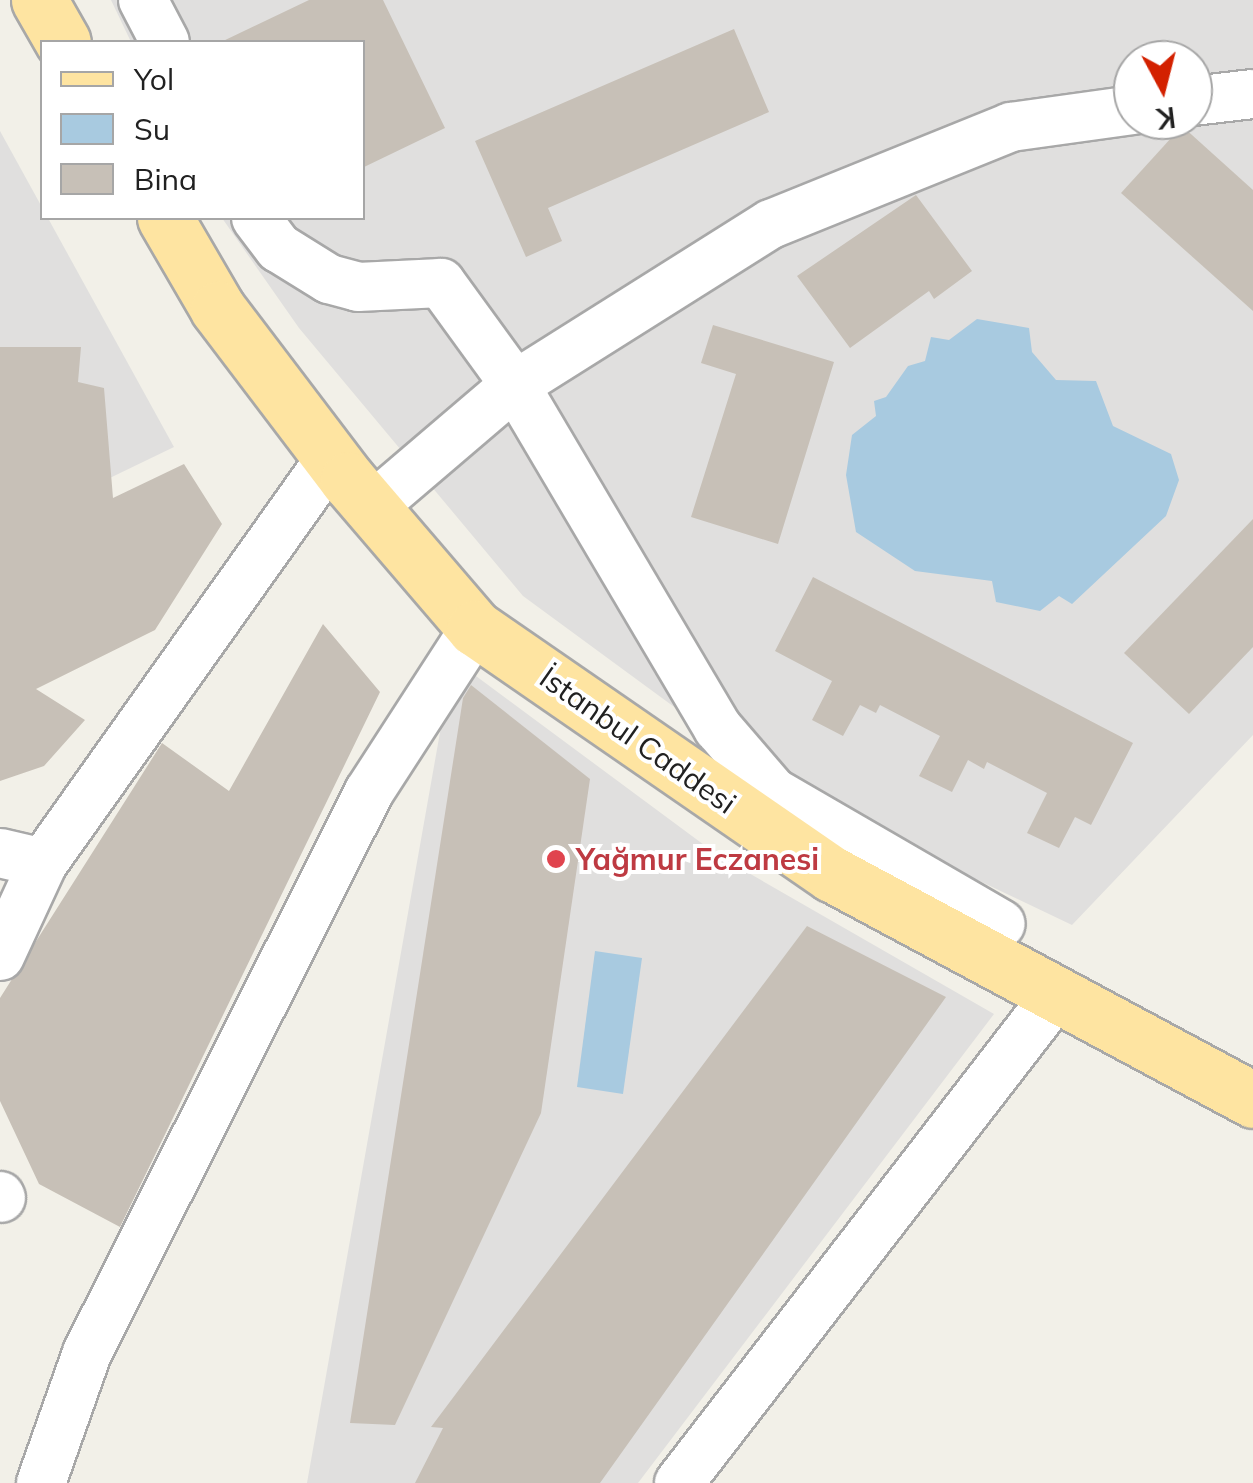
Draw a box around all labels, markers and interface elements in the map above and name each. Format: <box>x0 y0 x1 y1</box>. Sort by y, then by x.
legend <box>40 40 365 220</box>
north arrow <box>1113 40 1213 140</box>
text: Yol <box>134 60 174 98</box>
text: K <box>1155 100 1178 137</box>
text: Su <box>134 110 170 148</box>
text: Bina <box>134 160 197 198</box>
street label: İstanbul Caddesi <box>533 659 743 821</box>
place label: Yağmur Eczanesi <box>576 841 819 877</box>
marker: Yağmur Eczanesi <box>545 848 567 870</box>

